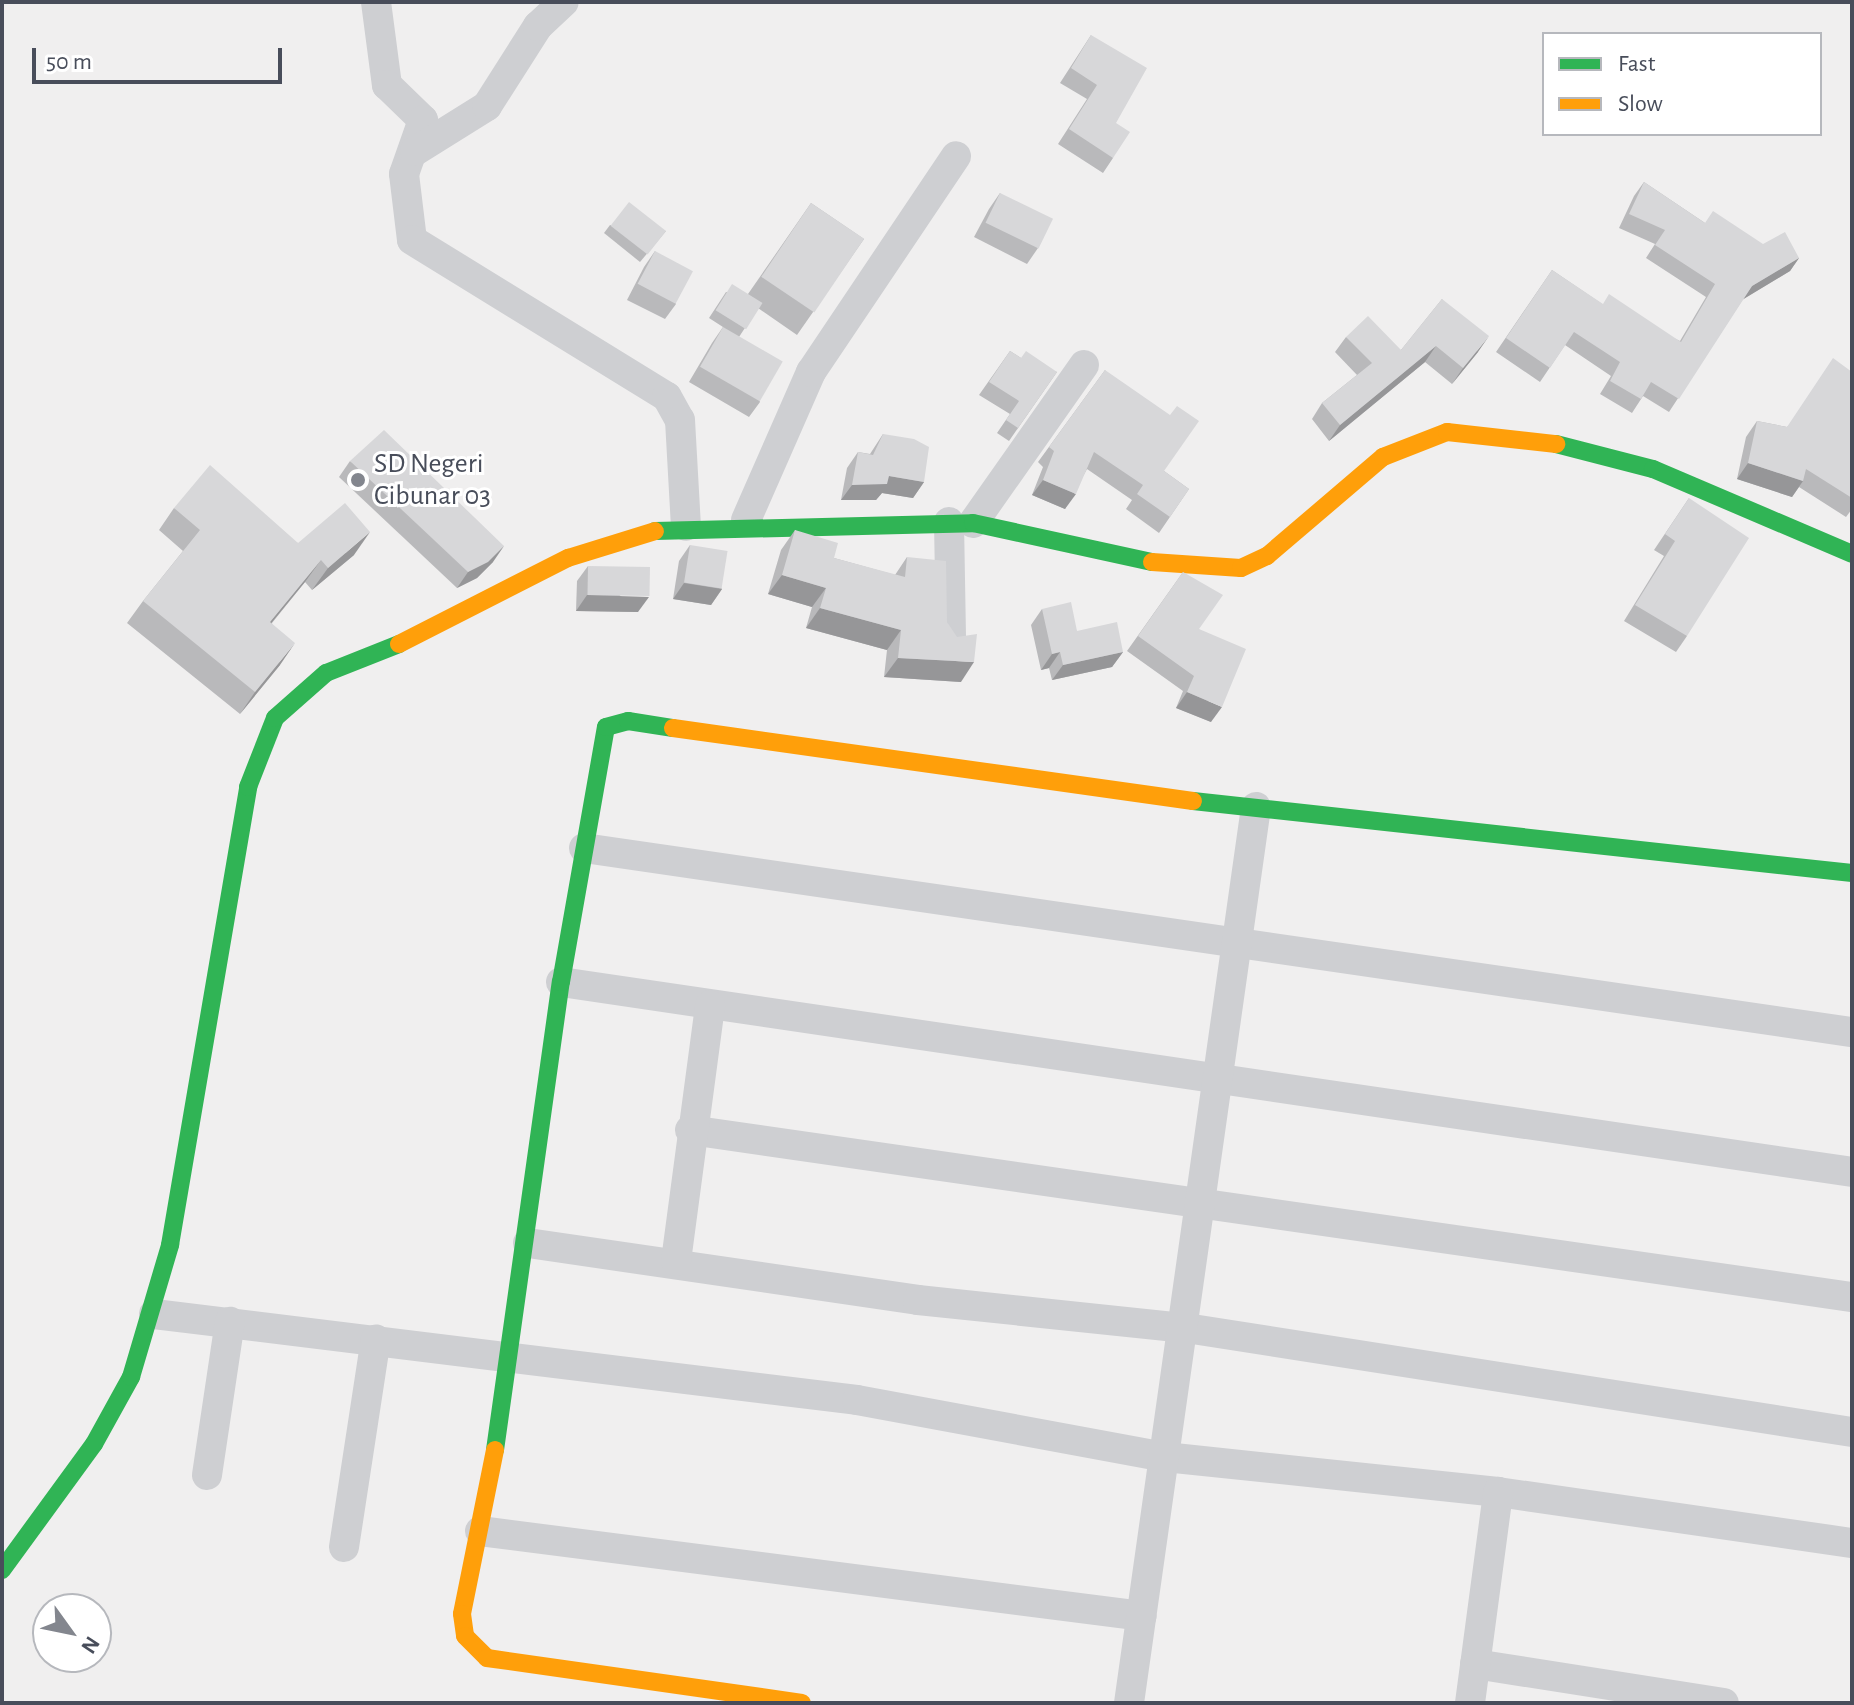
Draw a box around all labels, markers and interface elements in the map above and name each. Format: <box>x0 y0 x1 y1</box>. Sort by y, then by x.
scale bar <box>36 32 286 82</box>
legend <box>1542 32 1822 136</box>
text: 50 m <box>46 50 92 74</box>
text: Fast <box>1618 52 1655 76</box>
text: Slow <box>1618 92 1663 116</box>
place label: SD Negeri Cibunar 03 <box>374 447 491 513</box>
marker: SD Negeri Cibunar 03 <box>349 471 367 489</box>
north arrow <box>32 1593 112 1673</box>
text: N <box>77 1633 104 1657</box>

